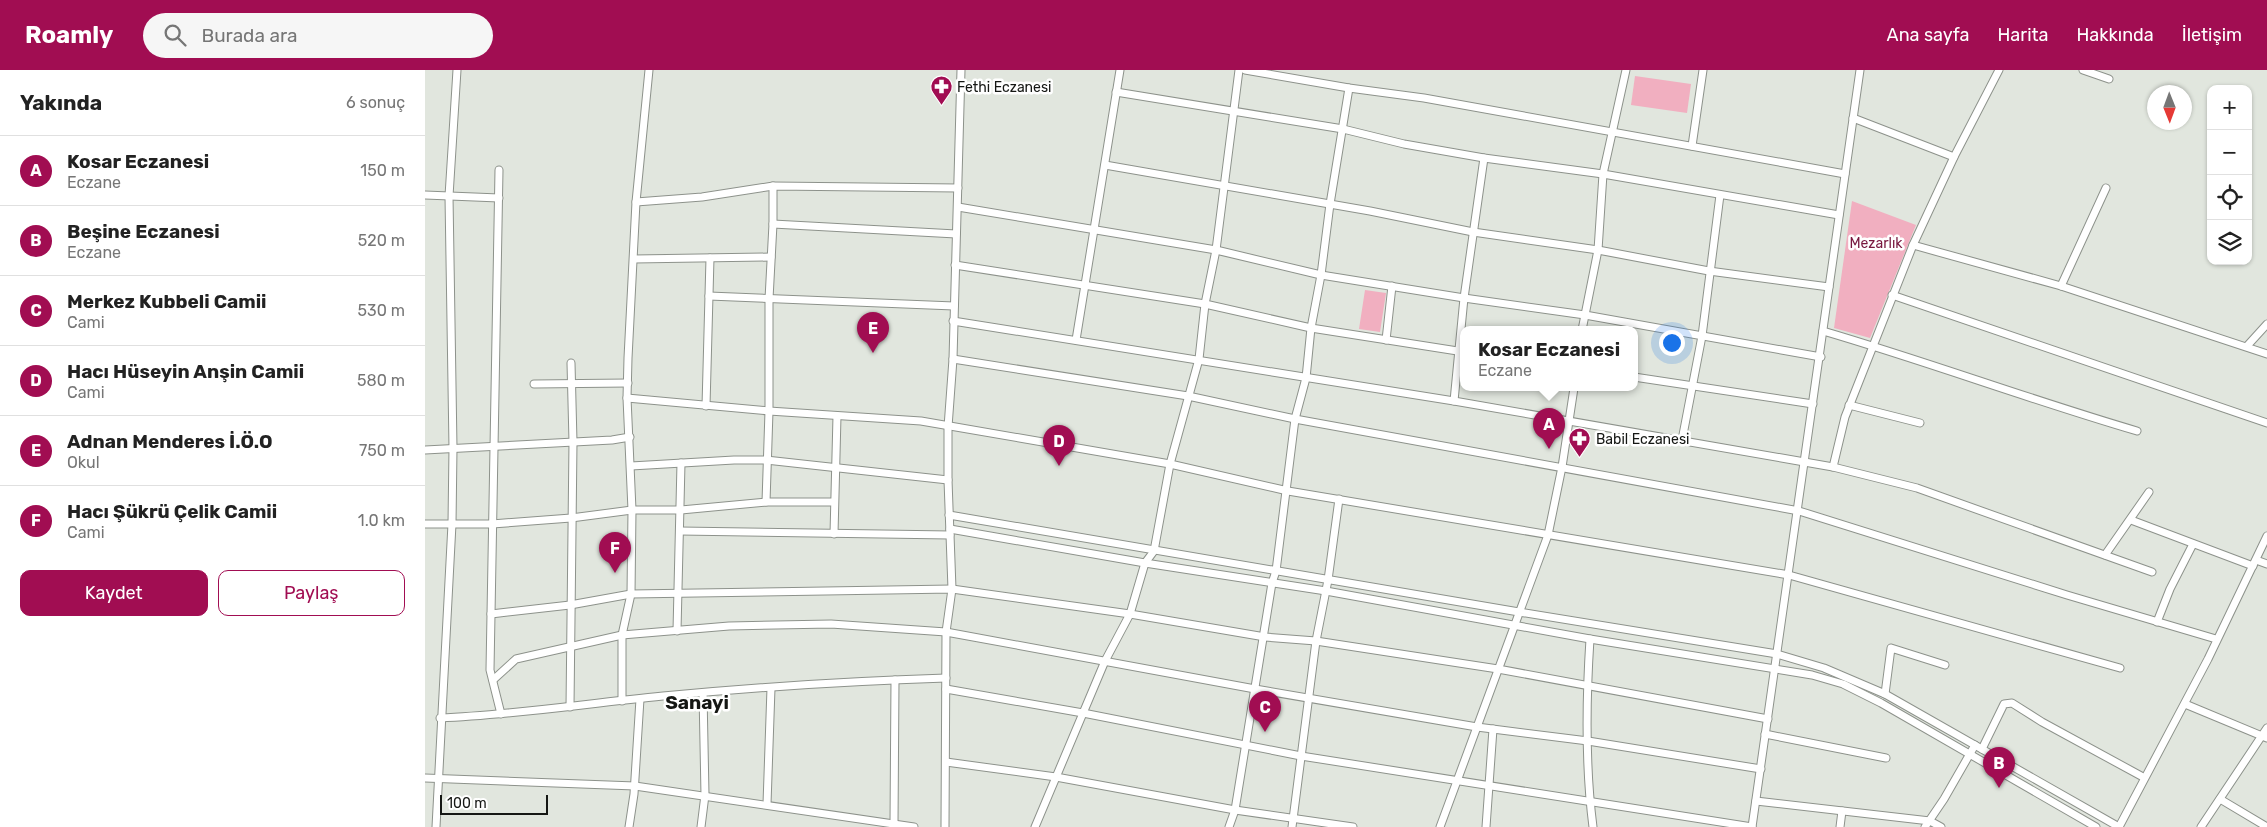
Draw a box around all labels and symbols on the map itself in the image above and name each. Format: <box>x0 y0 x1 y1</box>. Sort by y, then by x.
pharmacy icon: Fethi Eczanesi <box>929 75 953 106</box>
place label: Fethi Eczanesi <box>957 79 1051 96</box>
north arrow <box>2147 85 2192 130</box>
park label: Mezarlık <box>1849 235 1903 252</box>
pin: E <box>857 312 889 353</box>
your location <box>1659 330 1685 356</box>
pin: A <box>1533 408 1565 449</box>
pin: D <box>1043 425 1075 466</box>
pharmacy icon: Babil Eczanesi <box>1568 427 1592 458</box>
place label: Babil Eczanesi <box>1596 431 1689 448</box>
pin: F <box>599 532 631 573</box>
district label: Sanayi <box>665 691 729 714</box>
pin: C <box>1249 691 1281 732</box>
pin: B <box>1983 747 2015 788</box>
scale bar <box>440 792 547 815</box>

